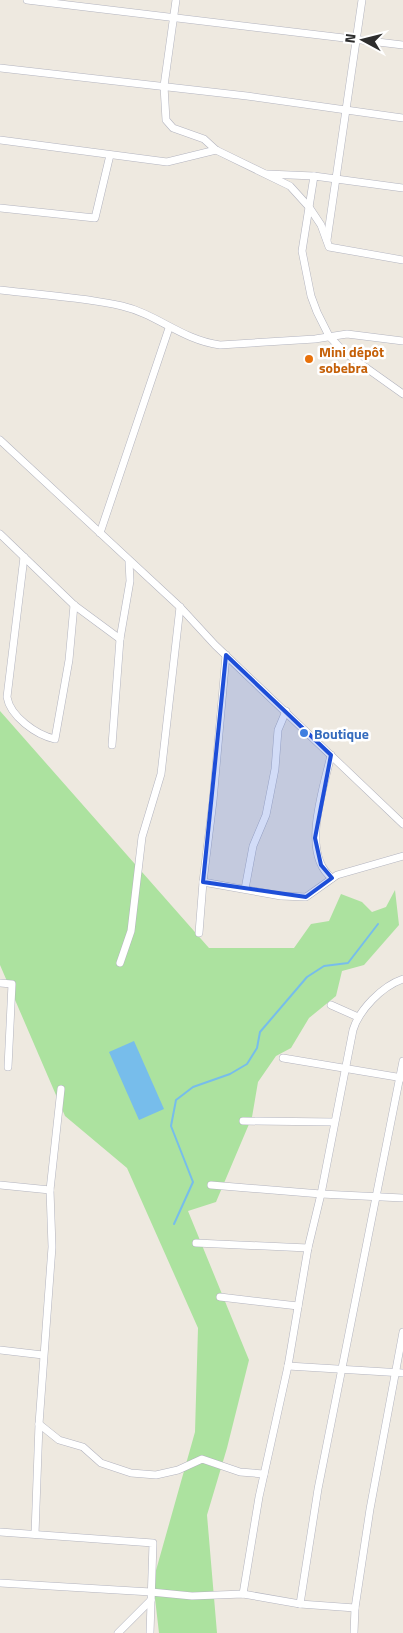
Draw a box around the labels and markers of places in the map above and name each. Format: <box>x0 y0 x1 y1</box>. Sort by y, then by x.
place label: Mini dépôt sobebra <box>319 341 384 378</box>
marker: Mini dépôt sobebra <box>303 353 315 365</box>
place label: Boutique <box>314 723 369 744</box>
marker: Boutique <box>298 727 310 739</box>

